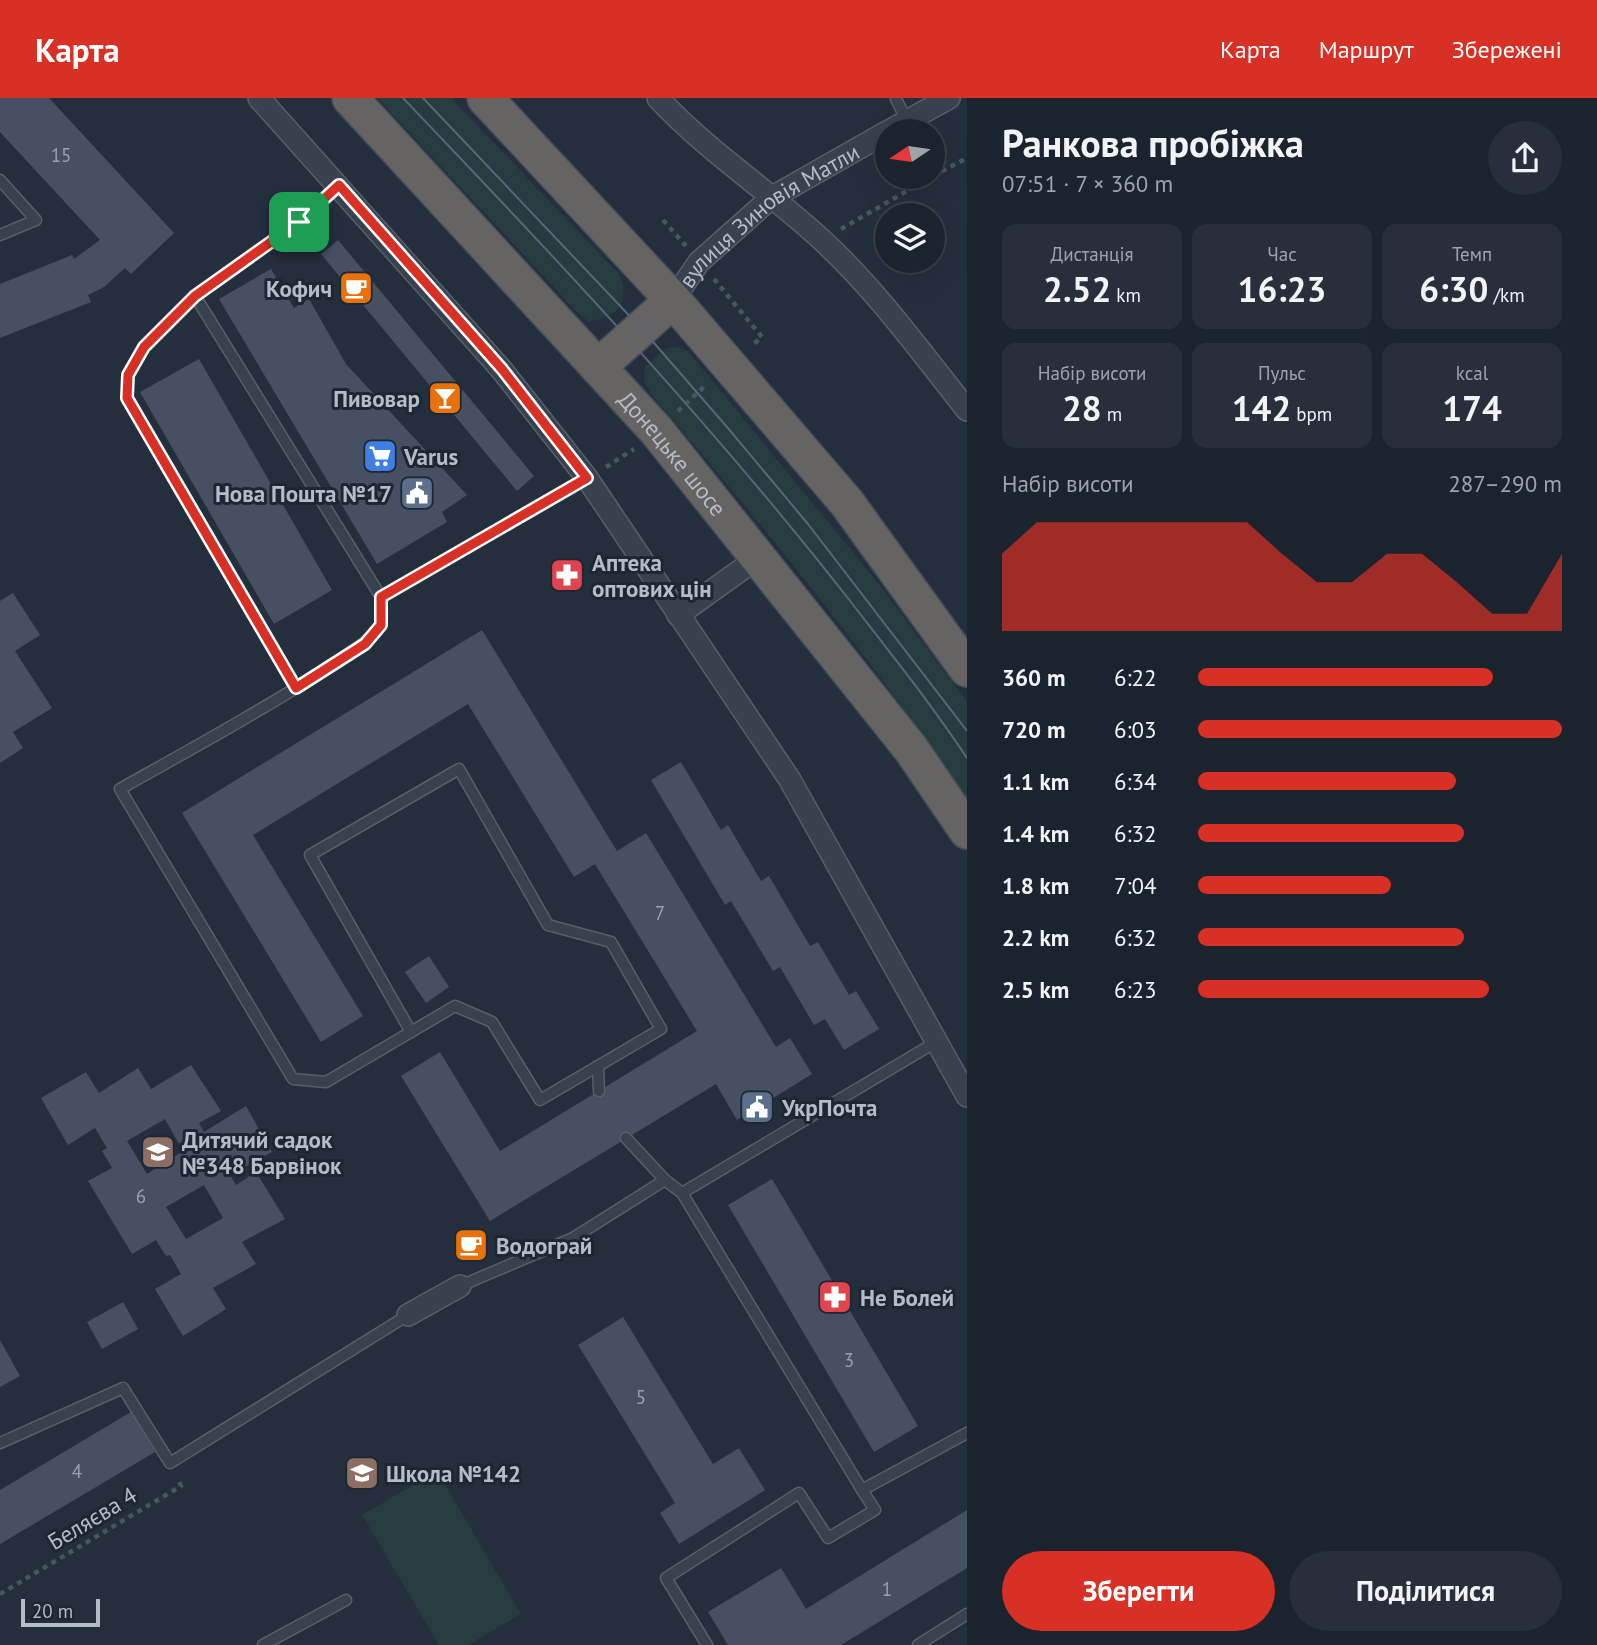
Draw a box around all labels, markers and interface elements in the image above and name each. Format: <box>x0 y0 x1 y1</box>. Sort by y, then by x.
text: Карта <box>35 28 120 71</box>
text: Карта <box>1220 34 1281 65</box>
text: Маршрут <box>1319 34 1414 65</box>
text: Збережені <box>1452 34 1562 65</box>
text: Ранкова пробіжка <box>1002 118 1304 167</box>
north arrow <box>875 119 945 189</box>
map controls <box>875 119 945 273</box>
button: share <box>1488 121 1562 195</box>
street label: вулиця Зиновія Матли <box>672 136 864 293</box>
house number: 15 <box>51 143 71 167</box>
text: 07:51 · 7 × 360 m <box>1002 169 1173 198</box>
pin <box>269 192 329 252</box>
icon: arrive <box>280 203 318 241</box>
button: layers <box>875 203 945 273</box>
text: Дистанція <box>1050 242 1134 266</box>
text: Час <box>1267 242 1297 266</box>
text: Темп <box>1452 242 1492 266</box>
text: 2.52 <box>1043 266 1111 312</box>
text: 16:23 <box>1238 266 1326 312</box>
text: 6:30 <box>1419 266 1488 312</box>
cafe icon: Кофич <box>337 269 375 307</box>
place label: Кофич <box>266 274 332 303</box>
text: km <box>1111 283 1141 307</box>
text: /km <box>1488 283 1525 307</box>
text: Набір висоти <box>1038 361 1146 385</box>
text: Пульс <box>1258 361 1306 385</box>
text: kcal <box>1456 361 1488 385</box>
bar icon: Пивовар <box>426 379 464 417</box>
place label: Пивовар <box>333 384 420 413</box>
street label: Донецьке шосе <box>612 385 733 521</box>
text: 28 <box>1062 385 1102 431</box>
text: 142 <box>1232 385 1291 431</box>
text: 174 <box>1442 385 1502 431</box>
text: m <box>1102 402 1122 426</box>
text: bpm <box>1291 402 1332 426</box>
supermarket icon: Varus <box>361 437 399 475</box>
place label: Varus <box>403 442 458 471</box>
text: Набір висоти <box>1002 469 1134 498</box>
text: 287–290 m <box>1448 469 1562 498</box>
public building icon: Нова Пошта №17 <box>398 474 436 512</box>
place label: Нова Пошта №17 <box>215 479 392 508</box>
place label: Аптека оптових цін <box>592 548 712 603</box>
pharmacy icon: Аптека оптових цін <box>548 556 586 594</box>
text: 360 m <box>1002 663 1065 692</box>
text: 6:22 <box>1114 663 1157 692</box>
text: 720 m <box>1002 715 1065 744</box>
text: 6:03 <box>1114 715 1157 744</box>
text: 1.1 km <box>1002 767 1069 796</box>
text: 6:34 <box>1114 767 1157 796</box>
text: 1.4 km <box>1002 819 1069 848</box>
text: 6:32 <box>1114 819 1157 848</box>
text: 1.8 km <box>1002 871 1069 900</box>
text: 7:04 <box>1114 871 1157 900</box>
house number: 7 <box>655 901 665 925</box>
text: 2.2 km <box>1002 923 1069 952</box>
text: 6:32 <box>1114 923 1157 952</box>
text: 2.5 km <box>1002 975 1069 1004</box>
text: 6:23 <box>1114 975 1157 1004</box>
public building icon: УкрПочта <box>738 1088 776 1126</box>
place label: УкрПочта <box>781 1093 877 1122</box>
place label: Дитячий садок №348 Барвінок <box>182 1125 342 1180</box>
school or university icon: Дитячий садок №348 Барвінок <box>139 1133 177 1171</box>
house number: 6 <box>136 1184 146 1208</box>
cafe icon: Водограй <box>452 1226 490 1264</box>
place label: Водограй <box>496 1231 592 1260</box>
pharmacy icon: Не Болей <box>816 1278 854 1316</box>
place label: Не Болей <box>860 1283 954 1312</box>
house number: 3 <box>844 1348 854 1372</box>
house number: 5 <box>636 1385 646 1409</box>
school or university icon: Школа №142 <box>343 1454 381 1492</box>
house number: 4 <box>72 1459 82 1483</box>
place label: Школа №142 <box>386 1459 521 1488</box>
street label: Беляєва 4 <box>42 1480 142 1556</box>
button: Зберегти <box>1002 1551 1275 1631</box>
button: Поділитися <box>1289 1551 1562 1631</box>
house number: 1 <box>882 1577 892 1601</box>
scale bar <box>21 1596 100 1628</box>
text: 20 m <box>32 1599 73 1623</box>

